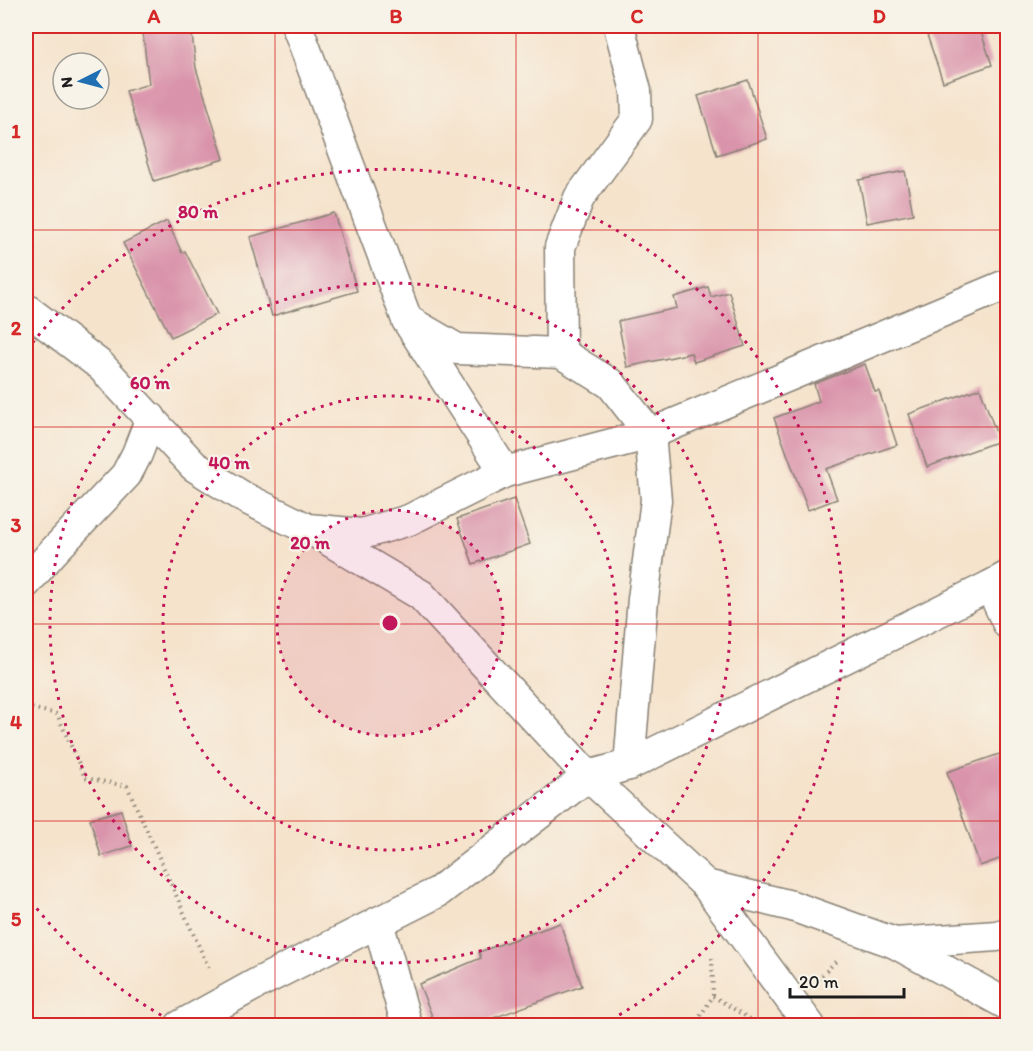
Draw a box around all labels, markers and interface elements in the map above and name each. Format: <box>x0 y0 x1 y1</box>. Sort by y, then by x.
text: A <box>147 4 161 28</box>
text: B <box>390 4 403 28</box>
text: C <box>631 4 644 28</box>
text: D <box>872 4 886 28</box>
north arrow <box>51 51 111 111</box>
text: N <box>57 76 77 89</box>
text: 1 <box>11 119 21 143</box>
text: 80 m <box>178 201 219 223</box>
text: 2 <box>11 316 22 340</box>
text: 60 m <box>130 372 171 394</box>
text: 40 m <box>208 452 250 474</box>
text: 3 <box>11 513 22 537</box>
text: 20 m <box>290 532 331 554</box>
centre of rings <box>380 613 400 633</box>
text: 4 <box>10 710 22 734</box>
text: 5 <box>11 907 22 931</box>
scale bar <box>790 961 904 999</box>
text: 20 m <box>799 971 839 993</box>

